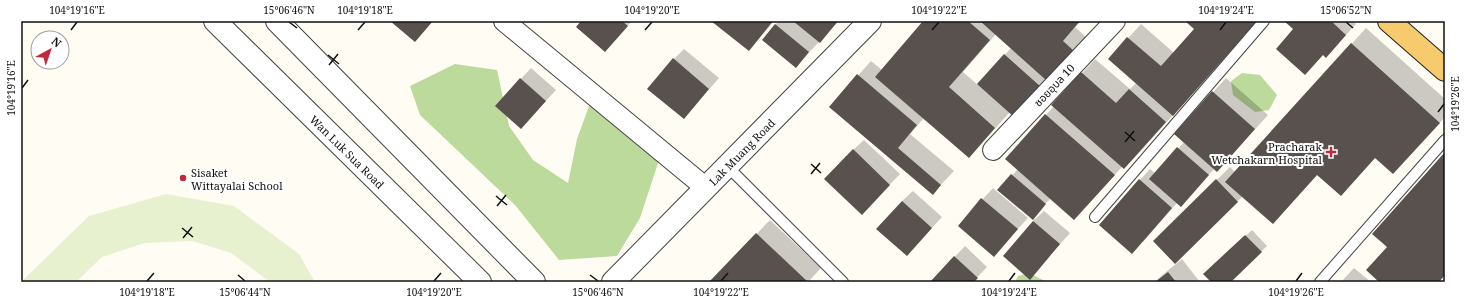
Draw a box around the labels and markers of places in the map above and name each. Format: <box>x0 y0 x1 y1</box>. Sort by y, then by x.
place label: Pracharak Wetchakarn Hospital <box>1211 139 1323 167</box>
marker: Pracharak Wetchakarn Hospital <box>1325 146 1337 158</box>
place label: Sisaket Wittayalai School <box>191 165 283 193</box>
marker: Sisaket Wittayalai School <box>178 173 188 183</box>

